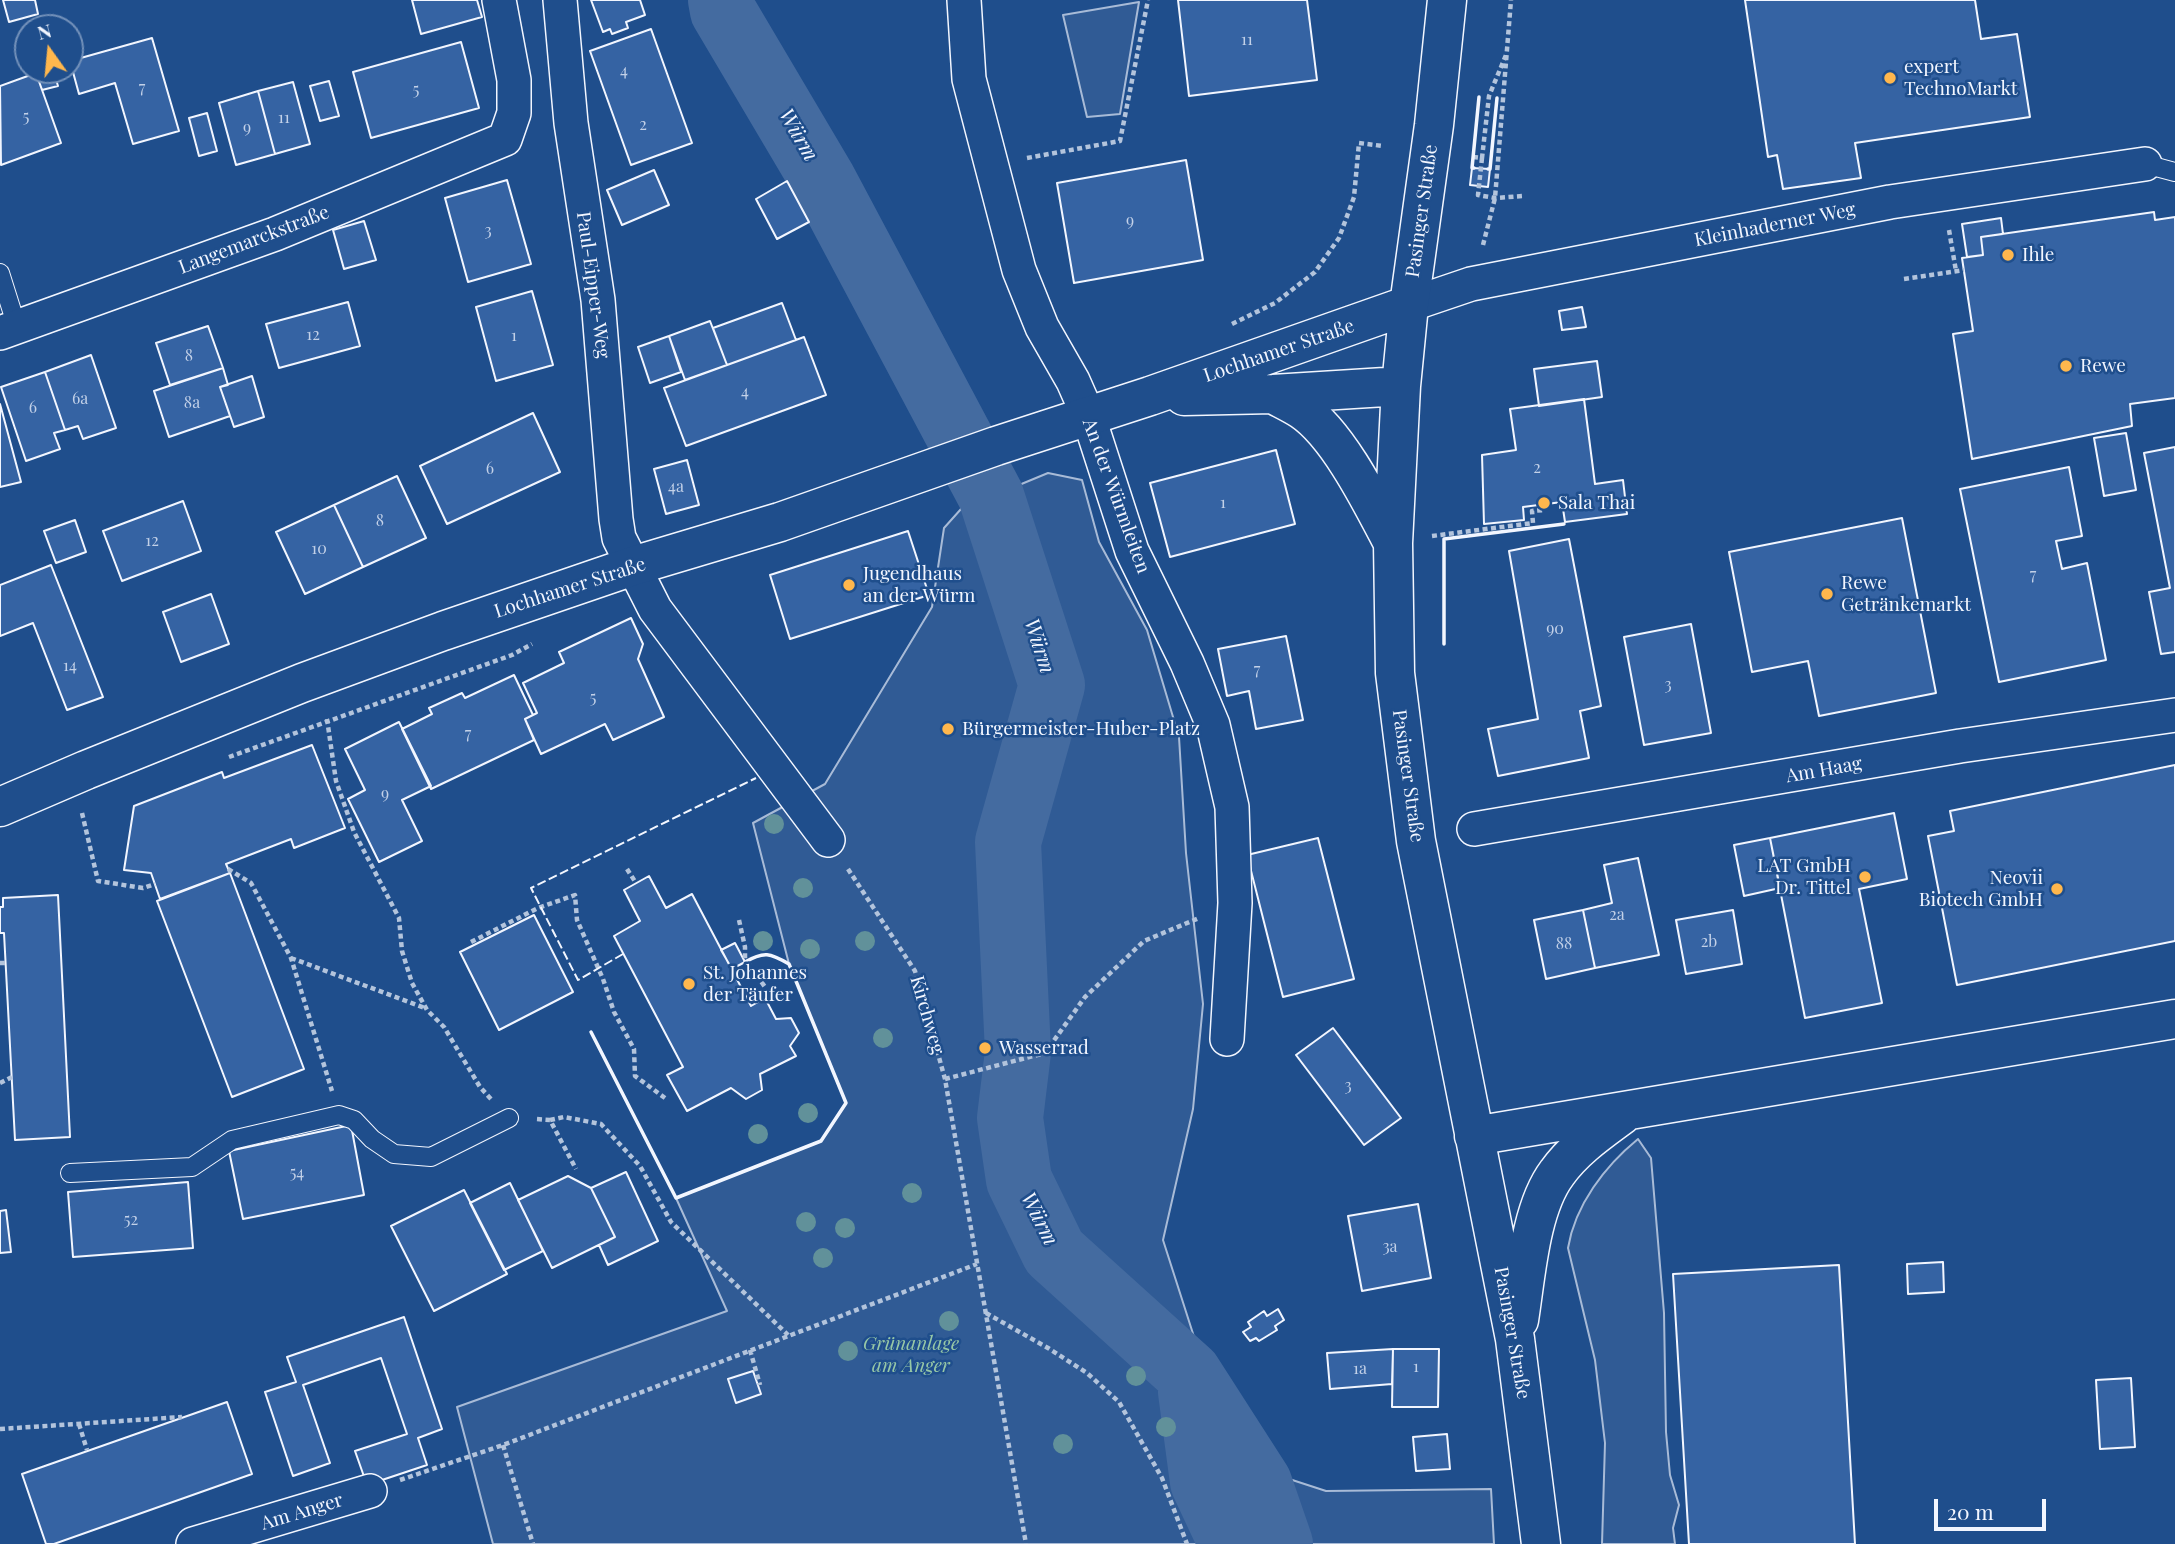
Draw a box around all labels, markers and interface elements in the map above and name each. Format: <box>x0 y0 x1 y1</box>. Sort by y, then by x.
north arrow <box>14 14 84 84</box>
text: N <box>34 16 54 45</box>
house number: 11 <box>1241 30 1253 50</box>
place label: expert TechnoMarkt <box>1904 56 2018 100</box>
house number: 4 <box>620 61 628 81</box>
marker: expert TechnoMarkt <box>1882 70 1898 86</box>
house number: 7 <box>139 78 145 98</box>
house number: 5 <box>413 80 419 100</box>
water label: Würm <box>773 104 823 166</box>
house number: 5 <box>23 107 29 127</box>
house number: 11 <box>278 108 290 128</box>
house number: 2 <box>639 115 647 135</box>
house number: 9 <box>243 118 251 138</box>
street label: Pasinger Straße <box>1401 143 1443 279</box>
street label: Kleinhaderner Weg <box>1693 198 1857 252</box>
street label: Langemarckstraße <box>176 201 332 279</box>
street label: Paul-Eipper-Weg <box>571 210 615 360</box>
house number: 9 <box>1126 211 1134 231</box>
house number: 3 <box>484 221 492 241</box>
place label: Ihle <box>2022 244 2054 266</box>
marker: Ihle <box>2000 247 2016 263</box>
street label: Lochhamer Straße <box>1201 315 1357 387</box>
house number: 12 <box>306 325 320 345</box>
house number: 1 <box>511 326 517 346</box>
house number: 8 <box>185 346 193 366</box>
place label: Rewe <box>2080 355 2126 377</box>
marker: Rewe <box>2058 358 2074 374</box>
house number: 4 <box>741 382 749 402</box>
house number: 6a <box>72 389 88 409</box>
house number: 8a <box>184 393 200 413</box>
house number: 6 <box>29 398 37 418</box>
street label: An der Würmleiten <box>1077 416 1155 576</box>
house number: 2 <box>1533 458 1541 478</box>
house number: 6 <box>486 459 494 479</box>
house number: 4a <box>668 477 684 497</box>
place label: Sala Thai <box>1558 492 1635 514</box>
house number: 1 <box>1220 493 1226 513</box>
marker: Sala Thai <box>1536 495 1552 511</box>
house number: 8 <box>376 511 384 531</box>
house number: 12 <box>145 531 159 551</box>
house number: 10 <box>311 539 327 559</box>
street label: Lochhamer Straße <box>491 553 649 623</box>
place label: Jugendhaus an der Würm <box>863 563 975 607</box>
house number: 7 <box>2030 565 2036 585</box>
place label: Rewe Getränkemarkt <box>1841 572 1971 616</box>
marker: Jugendhaus an der Würm <box>841 577 857 593</box>
marker: Rewe Getränkemarkt <box>1819 586 1835 602</box>
water label: Würm <box>1018 615 1060 677</box>
house number: 90 <box>1546 619 1564 639</box>
house number: 14 <box>63 656 77 676</box>
house number: 7 <box>1254 660 1260 680</box>
house number: 3 <box>1664 675 1672 695</box>
house number: 5 <box>590 688 596 708</box>
street label: Pasinger Straße <box>1387 708 1429 844</box>
place label: Bürgermeister-Huber-Platz <box>962 718 1200 740</box>
marker: Bürgermeister-Huber-Platz <box>940 721 956 737</box>
house number: 7 <box>465 724 471 744</box>
street label: Am Haag <box>1784 752 1864 788</box>
house number: 9 <box>381 784 389 804</box>
place label: LAT GmbH Dr. Tittel <box>1757 855 1851 899</box>
place label: Neovii Biotech GmbH <box>1919 867 2043 911</box>
marker: LAT GmbH Dr. Tittel <box>1857 869 1873 885</box>
marker: Neovii Biotech GmbH <box>2049 881 2065 897</box>
house number: 2a <box>1609 905 1625 925</box>
house number: 2b <box>1701 932 1717 952</box>
house number: 88 <box>1556 934 1572 954</box>
place label: St. Johannes der Täufer <box>703 962 807 1006</box>
street label: Kirchweg <box>905 973 949 1057</box>
marker: St. Johannes der Täufer <box>681 976 697 992</box>
place label: Wasserrad <box>999 1037 1089 1059</box>
marker: Wasserrad <box>977 1040 993 1056</box>
house number: 3 <box>1344 1076 1352 1096</box>
house number: 54 <box>290 1163 304 1183</box>
water label: Würm <box>1015 1188 1063 1250</box>
house number: 52 <box>124 1210 138 1230</box>
house number: 3a <box>1382 1237 1398 1257</box>
street label: Pasinger Straße <box>1489 1265 1535 1401</box>
park label: Grünanlage am Anger <box>863 1333 959 1377</box>
house number: 1 <box>1413 1357 1419 1377</box>
house number: 1a <box>1353 1359 1367 1379</box>
scale bar <box>1937 1484 2049 1528</box>
street label: Am Anger <box>258 1489 346 1535</box>
text: 20 m <box>1947 1497 1994 1525</box>

